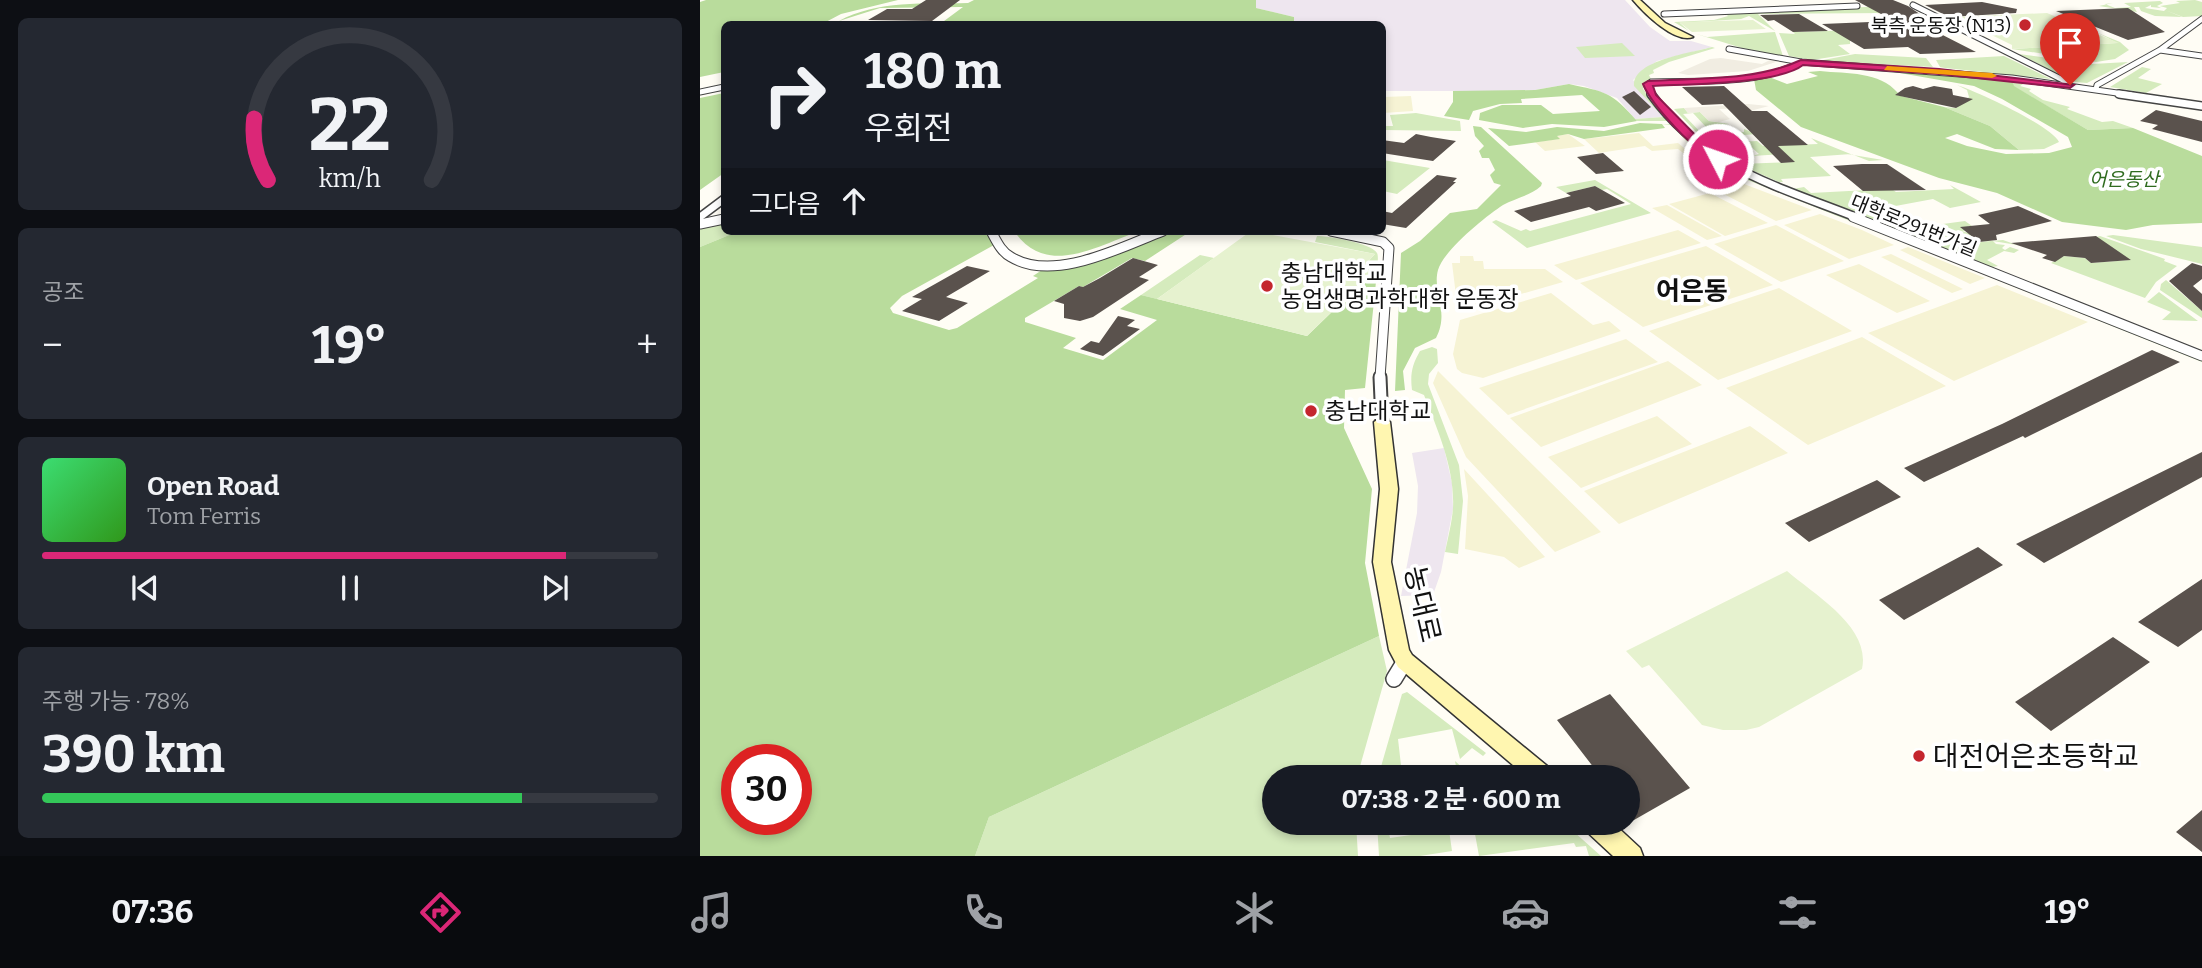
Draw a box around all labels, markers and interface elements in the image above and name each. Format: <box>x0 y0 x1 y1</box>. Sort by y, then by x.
pin <box>2040 13 2100 85</box>
place label: 북측 운동장 (N13) <box>1871 14 2011 37</box>
marker: 북측 운동장 (N13) <box>2017 17 2033 33</box>
icon: arrive <box>2051 24 2089 62</box>
text: 180 m <box>864 42 1001 101</box>
icon: right <box>749 49 840 140</box>
text: 22 <box>309 82 391 169</box>
text: 우회전 <box>864 109 952 147</box>
position arrow <box>1681 122 1755 196</box>
text: km/h <box>319 164 381 194</box>
park label: 어은동산 <box>2089 168 2161 191</box>
icon: ahead <box>835 182 873 220</box>
text: 그다음 <box>749 189 821 220</box>
street label: 대학로291번가길 <box>1847 190 1980 261</box>
place label: 충남대학교 농업생명과학대학 운동장 <box>1281 259 1518 313</box>
district label: 어은동 <box>1656 276 1728 307</box>
text: 공조 <box>42 278 84 306</box>
marker: 충남대학교 농업생명과학대학 운동장 <box>1259 278 1275 294</box>
text: 19° <box>312 314 387 377</box>
text: − <box>42 322 63 368</box>
text: + <box>636 322 658 368</box>
place label: 충남대학교 <box>1325 397 1431 425</box>
marker: 충남대학교 <box>1303 403 1319 419</box>
text: Open Road <box>147 471 279 502</box>
text: Tom Ferris <box>147 502 261 530</box>
street label: 농대로 <box>1398 563 1447 645</box>
icon: previous <box>126 569 164 607</box>
icon: pause <box>331 569 369 607</box>
icon: next <box>536 569 574 607</box>
text: 주행 가능 · 78% <box>42 687 190 715</box>
text: 390 km <box>42 723 225 786</box>
place label: 대전어은초등학교 <box>1933 740 2139 773</box>
speed limit sign: 30 <box>721 744 812 835</box>
marker: 대전어은초등학교 <box>1911 748 1927 764</box>
text: 07:38 · 2 분 · 600 m <box>1341 784 1561 815</box>
icon: directions <box>416 888 465 937</box>
icon: music <box>687 888 736 937</box>
icon: phone <box>959 888 1008 937</box>
icon: climate <box>1230 888 1279 937</box>
icon: car <box>1501 888 1550 937</box>
icon: filters <box>1773 888 1822 937</box>
text: 07:36 <box>111 893 194 931</box>
text: 19° <box>2044 893 2091 931</box>

